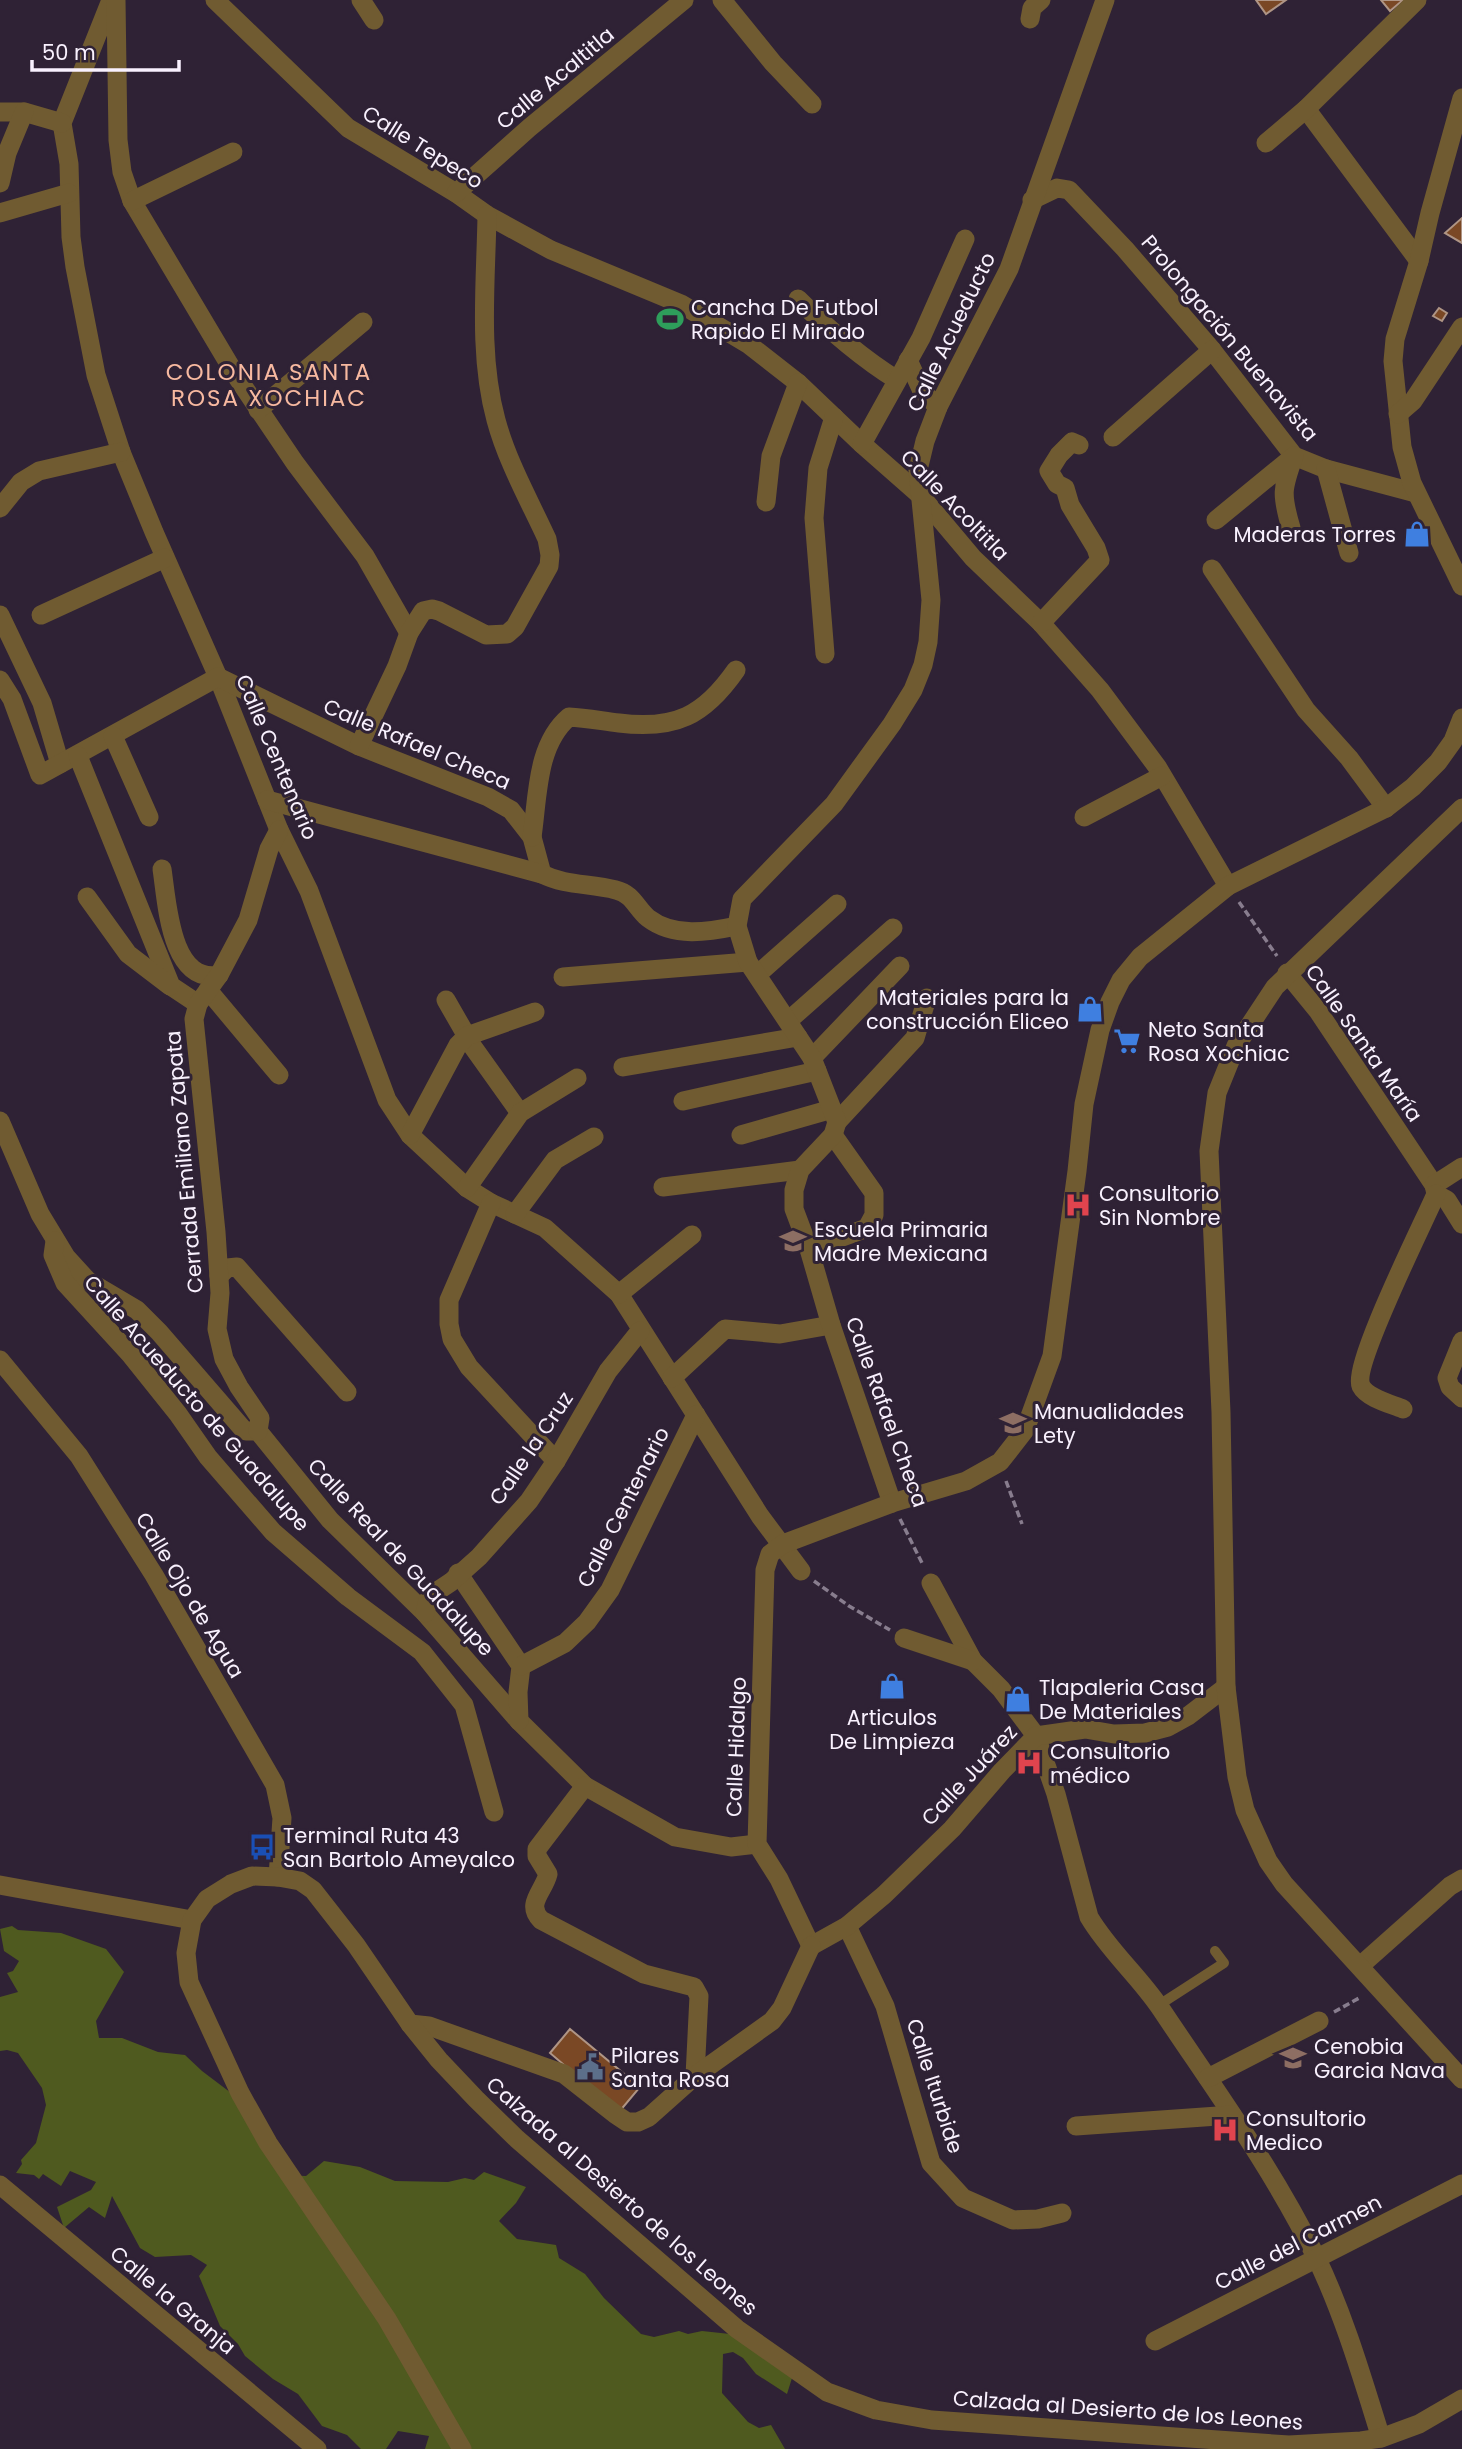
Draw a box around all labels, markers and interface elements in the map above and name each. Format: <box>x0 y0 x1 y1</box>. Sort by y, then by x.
street label: Calle Acaltitla <box>490 20 620 136</box>
scale bar <box>32 28 178 72</box>
text: 50 m <box>42 38 96 67</box>
street label: Calle Tepeco <box>357 98 489 196</box>
street label: Prolongación Buenavista <box>1135 229 1325 447</box>
street label: Calle Acueducto <box>900 247 1002 417</box>
place label: Cancha De Futbol Rapido El Mirado <box>691 293 879 346</box>
sports icon: Cancha De Futbol Rapido El Mirado <box>655 304 685 334</box>
district label: COLONIA SANTA ROSA XOCHIAC <box>166 356 372 414</box>
street label: Calle Acoltitla <box>894 443 1016 567</box>
shop icon: Maderas Torres <box>1402 519 1432 549</box>
place label: Maderas Torres <box>1233 520 1396 549</box>
street label: Calle Centenario <box>229 670 325 844</box>
street label: Calle Rafael Checa <box>319 691 515 797</box>
street label: Calle Santa María <box>1299 958 1429 1128</box>
place label: Materiales para la construcción Eliceo <box>866 983 1069 1036</box>
shop icon: Materiales para la construcción Eliceo <box>1075 994 1105 1024</box>
place label: Neto Santa Rosa Xochiac <box>1148 1015 1290 1068</box>
supermarket icon: Neto Santa Rosa Xochiac <box>1112 1026 1142 1056</box>
street label: Cerrada Emiliano Zapata <box>158 1030 210 1294</box>
place label: Consultorio Sin Nombre <box>1099 1179 1220 1232</box>
hospital icon: Consultorio Sin Nombre <box>1063 1190 1093 1220</box>
place label: Escuela Primaria Madre Mexicana <box>814 1215 988 1268</box>
school or university icon: Escuela Primaria Madre Mexicana <box>778 1226 808 1256</box>
street label: Calle Acueducto de Guadalupe <box>78 1269 316 1537</box>
street label: Calle Rafael Checa <box>839 1313 935 1511</box>
street label: Calle la Cruz <box>482 1385 580 1511</box>
place label: Manualidades Lety <box>1034 1397 1184 1450</box>
school or university icon: Manualidades Lety <box>998 1408 1028 1438</box>
street label: Calle Centenario <box>570 1422 676 1592</box>
street label: Calle Real de Guadalupe <box>301 1452 501 1662</box>
street label: Calle Ojo de Agua <box>129 1507 251 1683</box>
shop icon: Articulos De Limpieza <box>877 1671 907 1701</box>
place label: Tlapaleria Casa De Materiales <box>1039 1673 1205 1726</box>
street label: Calle Hidalgo <box>719 1676 753 1818</box>
shop icon: Tlapaleria Casa De Materiales <box>1003 1684 1033 1714</box>
place label: Articulos De Limpieza <box>829 1703 955 1756</box>
street label: Calle Juárez <box>915 1718 1023 1832</box>
place label: Consultorio médico <box>1050 1737 1170 1790</box>
hospital icon: Consultorio médico <box>1014 1748 1044 1778</box>
place label: Terminal Ruta 43 San Bartolo Ameyalco <box>283 1821 515 1874</box>
bus stop icon: Terminal Ruta 43 San Bartolo Ameyalco <box>247 1832 277 1862</box>
street label: Calle Iturbide <box>900 2015 970 2157</box>
place label: Cenobia Garcia Nava <box>1314 2032 1445 2085</box>
place label: Pilares Santa Rosa <box>611 2041 730 2094</box>
school or university icon: Cenobia Garcia Nava <box>1278 2043 1308 2073</box>
public building icon: Pilares Santa Rosa <box>575 2052 605 2082</box>
street label: Calzada al Desierto de los Leones <box>480 2070 764 2322</box>
place label: Consultorio Medico <box>1246 2104 1366 2157</box>
hospital icon: Consultorio Medico <box>1210 2115 1240 2145</box>
street label: Calle del Carmen <box>1210 2187 1386 2297</box>
street label: Calle la Granja <box>104 2239 242 2361</box>
street label: Calzada al Desierto de los Leones <box>952 2383 1304 2437</box>

